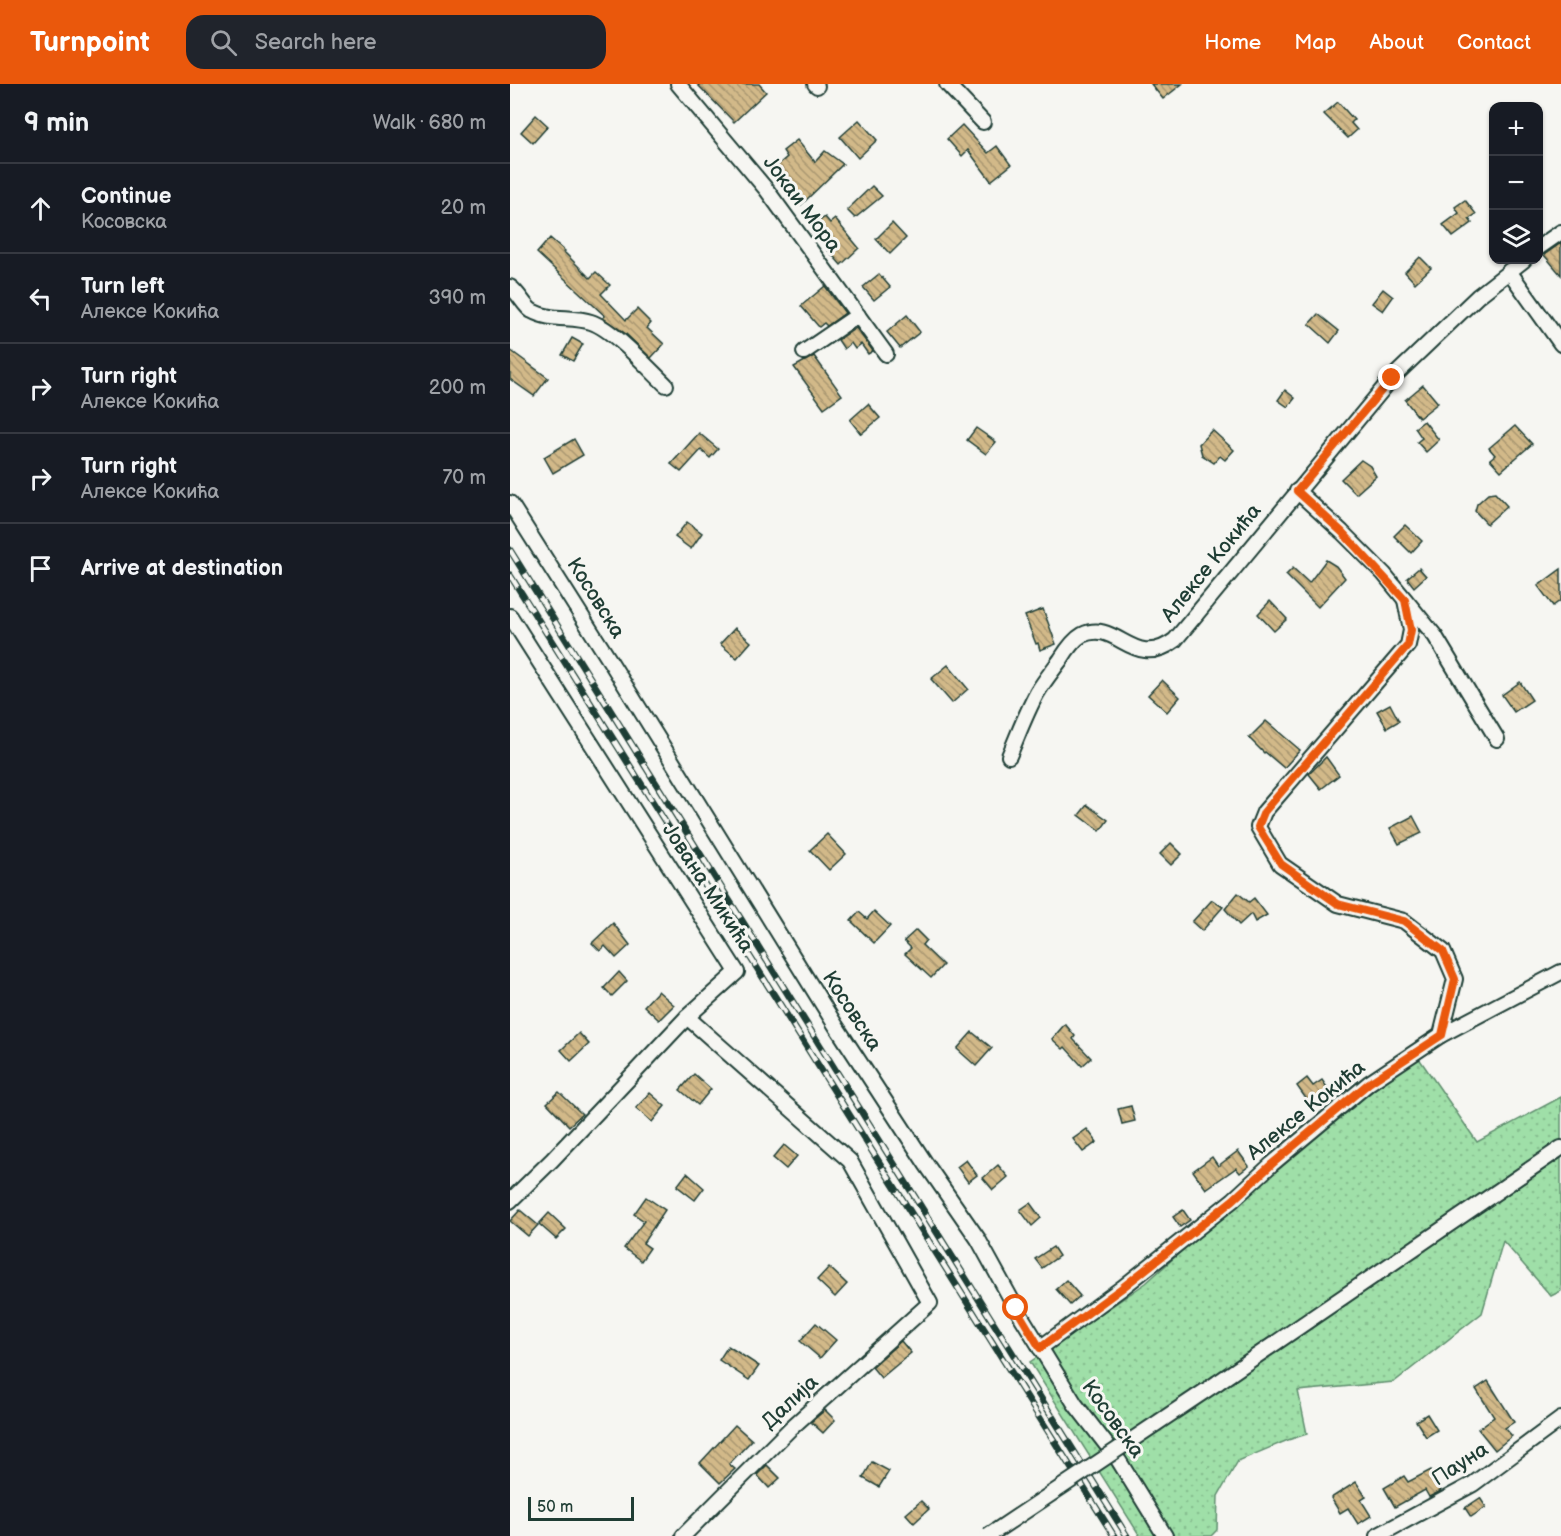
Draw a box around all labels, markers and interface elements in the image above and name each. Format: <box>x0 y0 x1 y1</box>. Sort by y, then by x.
search box <box>186 15 606 69</box>
text: Turnpoint <box>30 26 150 59</box>
icon: search <box>207 26 240 59</box>
text: Search here <box>255 29 377 56</box>
text: Home <box>1204 30 1261 55</box>
text: Map <box>1294 30 1336 55</box>
text: About <box>1369 30 1424 55</box>
text: Contact <box>1457 30 1531 55</box>
map controls <box>1489 102 1543 264</box>
button: + <box>1489 102 1543 156</box>
text: 9 min <box>24 108 89 139</box>
text: Walk · 680 m <box>373 111 486 135</box>
street label: Јокаи Мора <box>758 151 847 258</box>
button: − <box>1489 156 1543 210</box>
text: Continue <box>81 183 171 210</box>
icon: ahead <box>24 192 57 225</box>
text: 20 m <box>441 196 486 220</box>
text: Косовска <box>81 210 167 234</box>
button: layers <box>1489 210 1543 264</box>
text: Turn left <box>81 273 165 300</box>
icon: left <box>24 282 57 315</box>
text: 390 m <box>428 286 486 310</box>
text: Алексе Кокића <box>81 300 219 324</box>
text: Turn right <box>81 363 177 390</box>
route end <box>1378 364 1404 390</box>
icon: right <box>24 372 57 405</box>
text: 200 m <box>429 376 486 400</box>
text: Алексе Кокића <box>81 390 219 414</box>
text: Turn right <box>81 453 177 480</box>
icon: right <box>24 462 57 495</box>
text: 70 m <box>442 466 486 490</box>
text: Алексе Кокића <box>81 480 219 504</box>
street label: Алексе Кокића <box>1155 498 1267 628</box>
icon: arrive <box>24 552 57 585</box>
street label: Косовска <box>561 553 631 643</box>
text: Arrive at destination <box>81 555 283 582</box>
street label: Јована Микића <box>657 819 759 958</box>
street label: Косовска <box>817 966 887 1056</box>
street label: Алексе Кокића <box>1241 1054 1371 1166</box>
route start <box>1002 1294 1028 1320</box>
street label: Далија <box>757 1369 824 1434</box>
street label: Косовска <box>1076 1375 1150 1463</box>
street label: Пауна <box>1427 1436 1493 1491</box>
scale bar <box>528 1494 634 1522</box>
text: 50 m <box>537 1498 573 1517</box>

